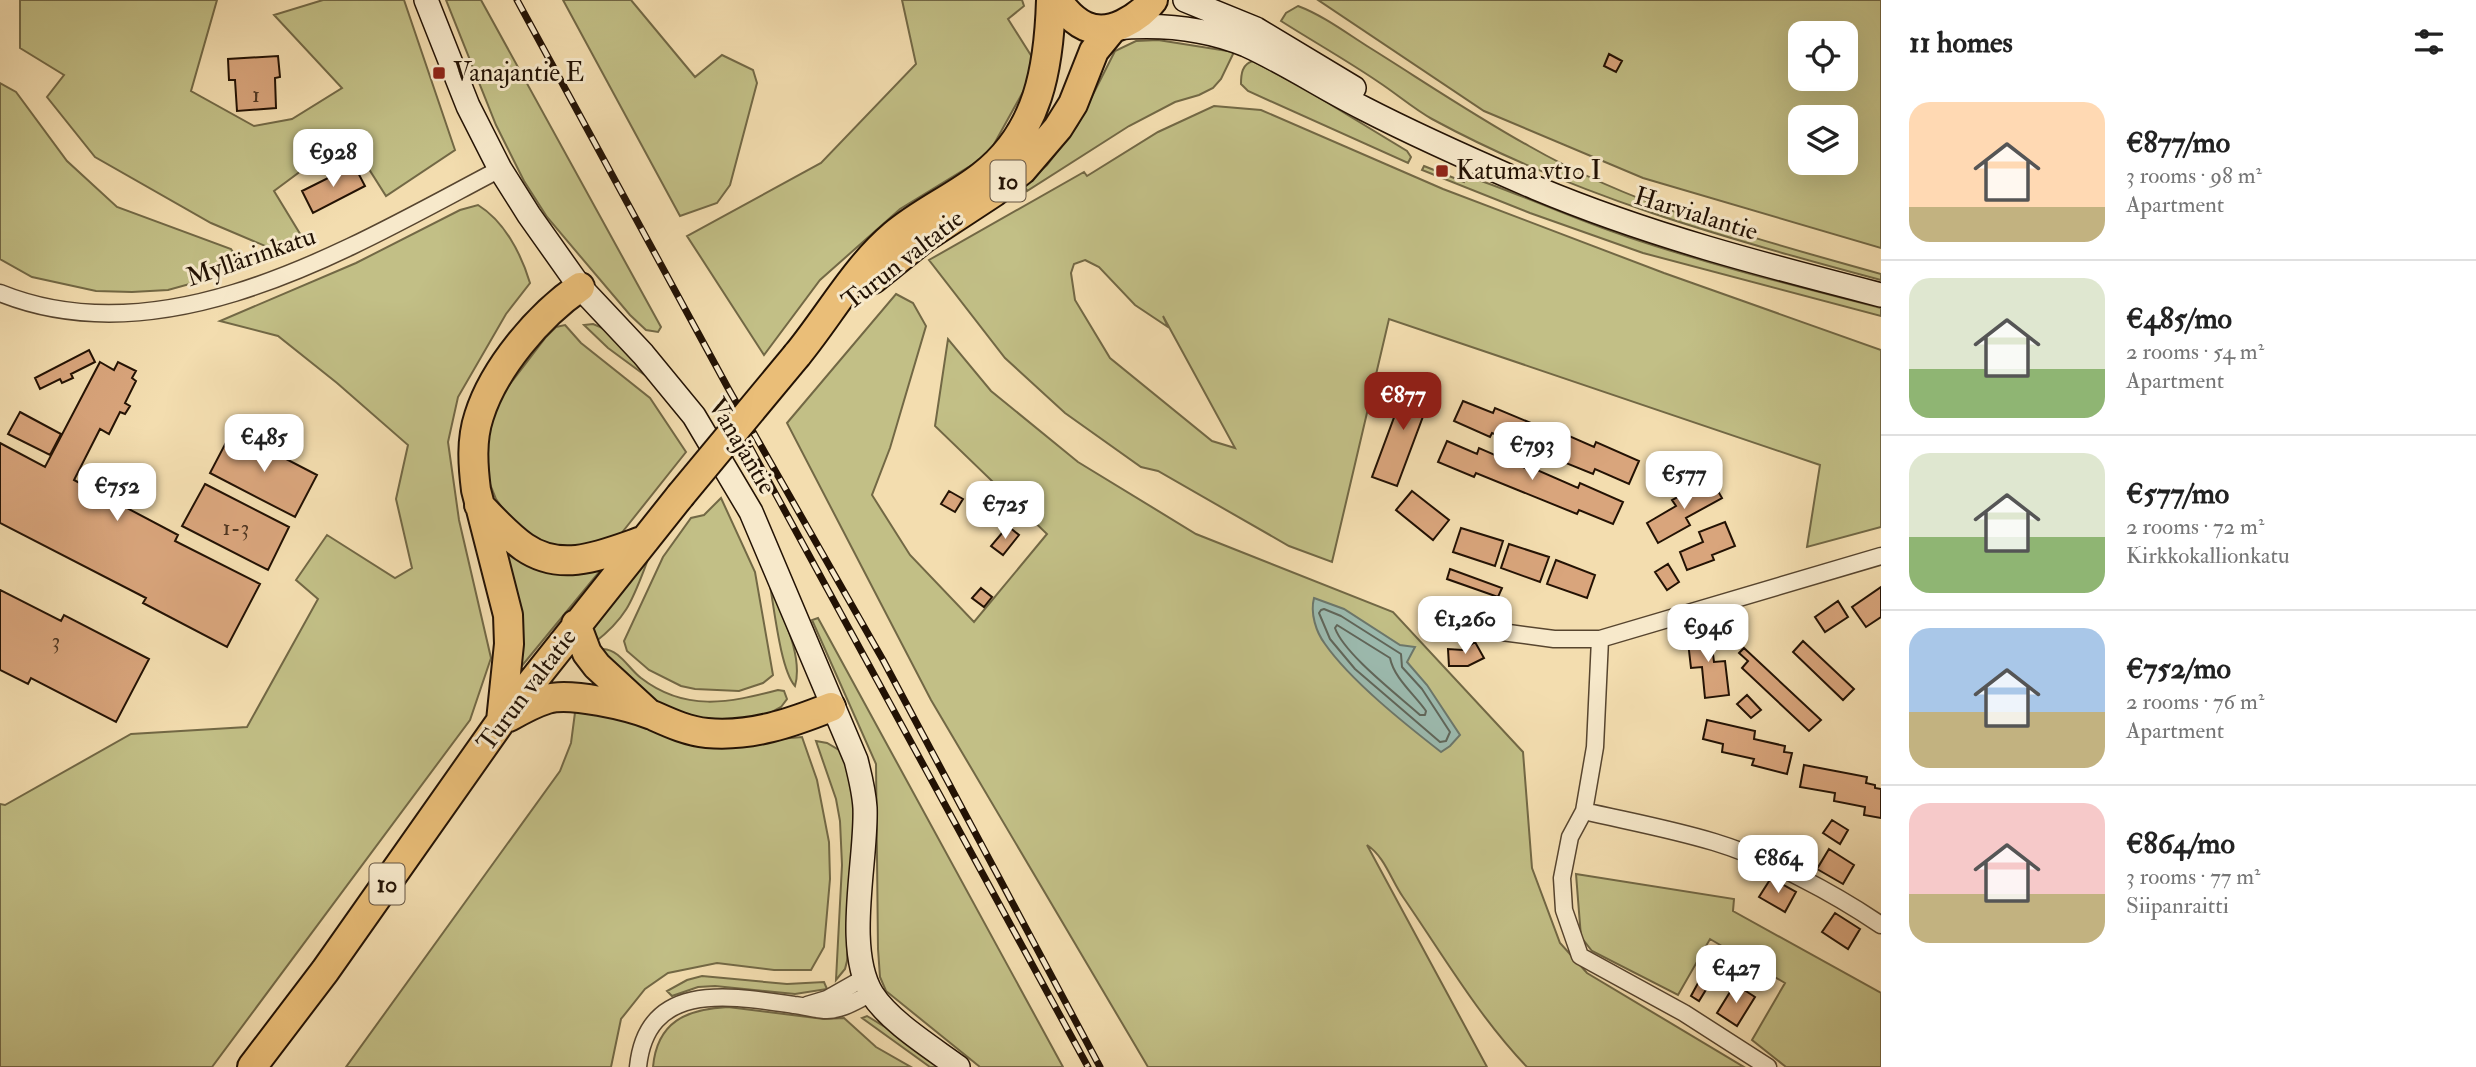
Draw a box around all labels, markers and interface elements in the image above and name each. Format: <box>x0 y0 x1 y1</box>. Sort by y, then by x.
map controls <box>1788 21 1858 175</box>
button: locate <box>1788 21 1858 91</box>
icon: filters <box>2410 23 2448 61</box>
text: 11 homes <box>1909 24 2013 61</box>
place label: Vanajantie E <box>453 57 584 89</box>
marker: Vanajantie E <box>431 65 447 81</box>
house number: 1 <box>252 80 260 109</box>
button: layers <box>1788 105 1858 175</box>
text: €877/mo <box>2126 124 2230 161</box>
pin: €928 <box>292 130 374 189</box>
icon: home <box>1965 130 2049 214</box>
text: €928 <box>309 137 357 166</box>
place label: Katuma vt10 I <box>1456 155 1601 187</box>
road number: 10 <box>990 160 1026 202</box>
text: 3 rooms · 98 m² <box>2126 161 2262 190</box>
marker: Katuma vt10 I <box>1434 163 1450 179</box>
street label: Harvialantie <box>1630 180 1762 248</box>
text: Apartment <box>2126 190 2224 219</box>
street label: Turun valtatie <box>836 203 970 317</box>
street label: Myllärinkatu <box>182 220 320 294</box>
text: €485/mo <box>2126 300 2232 337</box>
icon: home <box>1965 306 2049 390</box>
text: 2 rooms · 54 m² <box>2126 337 2264 366</box>
text: Apartment <box>2126 366 2224 395</box>
pin: €877 <box>1362 372 1444 432</box>
text: €877 <box>1380 380 1426 409</box>
street label: Vanajantie <box>701 392 783 500</box>
pin: €485 <box>223 414 305 474</box>
text: €485 <box>241 422 287 451</box>
pin: €793 <box>1491 422 1573 482</box>
text: €793 <box>1510 430 1554 459</box>
pin: €577 <box>1643 452 1725 511</box>
text: €577 <box>1662 459 1706 488</box>
pin: €752 <box>76 463 158 523</box>
text: €752 <box>94 471 140 500</box>
text: €577/mo <box>2126 475 2229 512</box>
icon: home <box>1965 481 2049 565</box>
pin: €725 <box>964 482 1046 541</box>
text: €725 <box>982 489 1028 518</box>
text: 2 rooms · 72 m² <box>2126 512 2264 541</box>
house number: 1-3 <box>223 513 249 542</box>
text: Kirkkokallionkatu <box>2126 541 2290 570</box>
pin: €1,260 <box>1408 596 1522 656</box>
text: €1,260 <box>1434 604 1496 633</box>
pin: €946 <box>1667 604 1749 664</box>
text: €946 <box>1683 612 1733 641</box>
street label: Turun valtatie <box>470 622 584 758</box>
house number: 3 <box>52 626 60 655</box>
text: €752/mo <box>2126 650 2231 687</box>
icon: home <box>1965 656 2049 740</box>
text: 2 rooms · 76 m² <box>2126 687 2264 716</box>
text: Apartment <box>2126 716 2224 745</box>
text: €864/mo <box>2126 825 2235 862</box>
icon: home <box>1965 831 2049 915</box>
pin: €864 <box>1737 836 1819 895</box>
text: €864 <box>1754 843 1802 872</box>
text: 3 rooms · 77 m² <box>2126 862 2261 891</box>
road number: 10 <box>370 864 404 904</box>
text: Siipanraitti <box>2126 891 2229 920</box>
pin: €427 <box>1695 946 1777 1005</box>
text: €427 <box>1712 953 1760 982</box>

